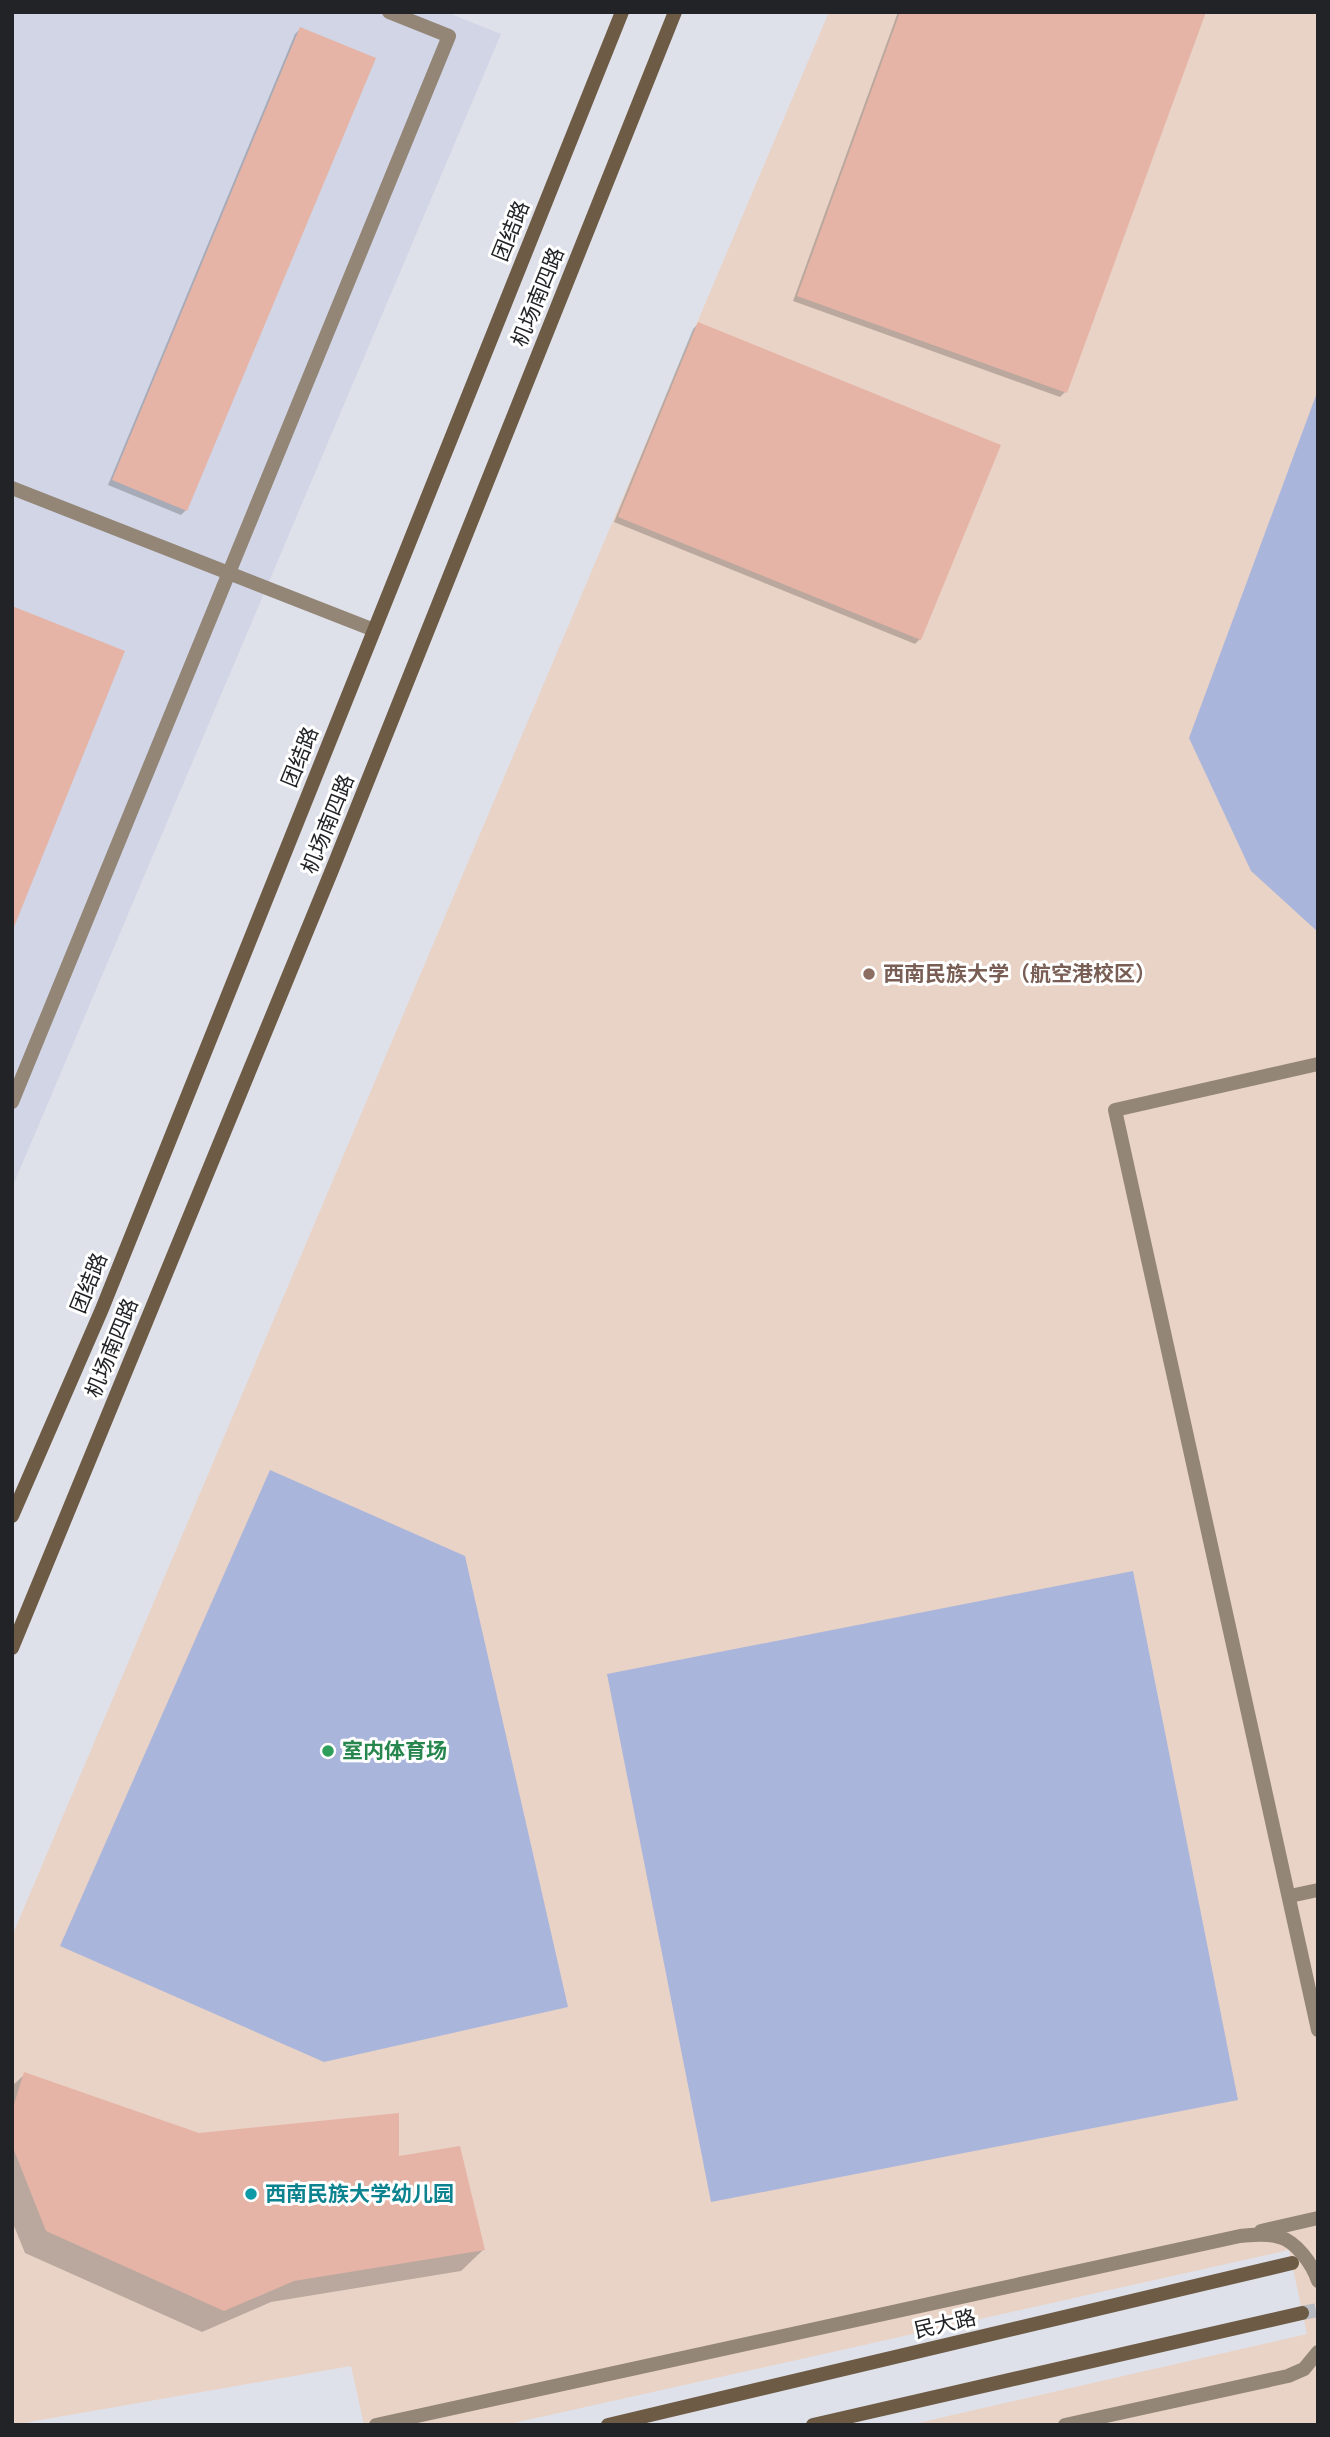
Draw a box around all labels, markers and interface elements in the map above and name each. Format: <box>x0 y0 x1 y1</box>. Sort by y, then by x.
street label: 团结路 <box>485 196 535 265</box>
street label: 机场南四路 <box>504 243 570 351</box>
street label: 团结路 <box>274 722 324 791</box>
street label: 机场南四路 <box>294 770 360 878</box>
place label: 西南民族大学（航空港校区） <box>883 959 1156 987</box>
marker: 西南民族大学（航空港校区） <box>861 966 877 982</box>
street label: 团结路 <box>63 1248 113 1317</box>
street label: 机场南四路 <box>78 1294 144 1402</box>
place label: 室内体育场 <box>342 1736 447 1764</box>
marker: 室内体育场 <box>320 1743 336 1759</box>
place label: 西南民族大学幼儿园 <box>265 2179 454 2207</box>
marker: 西南民族大学幼儿园 <box>243 2186 259 2202</box>
street label: 民大路 <box>911 2302 979 2344</box>

